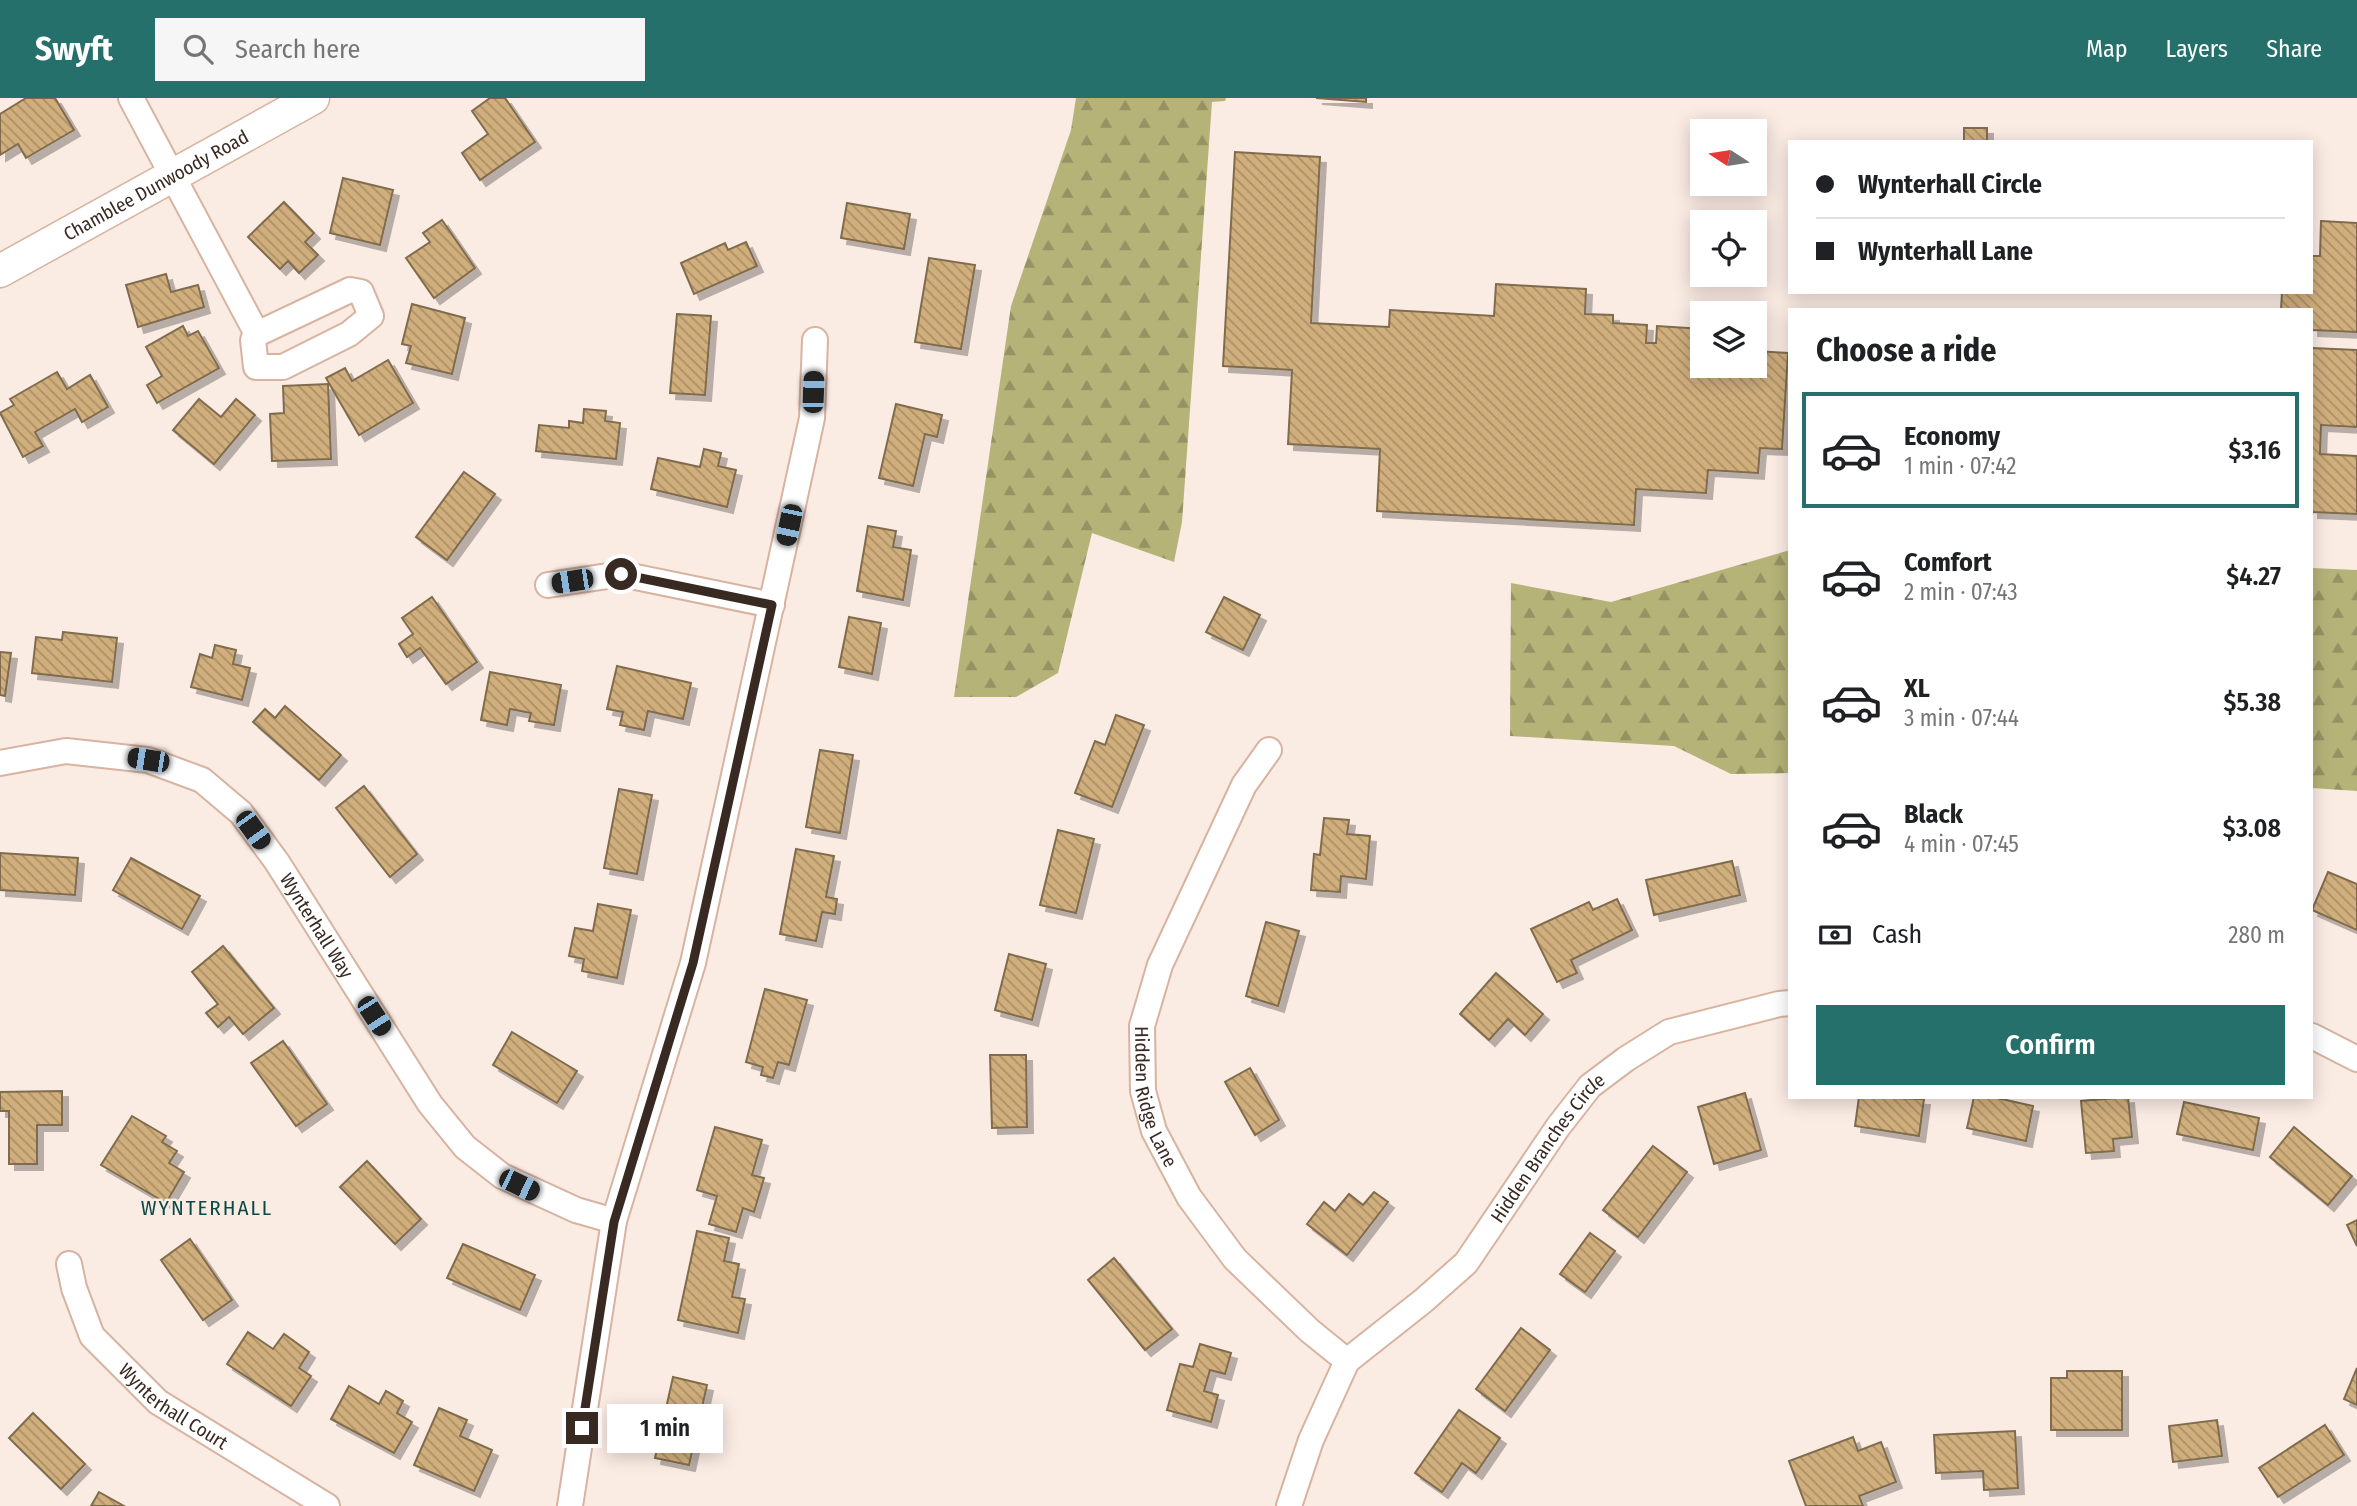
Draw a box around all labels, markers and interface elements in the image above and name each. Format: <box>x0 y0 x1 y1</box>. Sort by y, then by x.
search box <box>155 18 645 81</box>
text: Swyft <box>35 29 113 69</box>
icon: search <box>179 30 217 68</box>
text: Search here <box>235 34 360 65</box>
text: Map <box>2086 35 2128 63</box>
text: Layers <box>2166 35 2228 63</box>
text: Share <box>2266 35 2322 63</box>
north arrow <box>1690 119 1768 196</box>
map controls <box>1690 119 1767 378</box>
street label: Chamblee Dunwoody Road <box>59 125 252 245</box>
text: Wynterhall Circle <box>1858 169 2042 200</box>
button: locate <box>1690 210 1767 287</box>
text: Wynterhall Lane <box>1858 236 2033 267</box>
button: layers <box>1690 301 1767 378</box>
text: Choose a ride <box>1816 331 1997 369</box>
car <box>802 371 825 413</box>
icon: car <box>1820 419 1883 482</box>
text: Economy <box>1904 421 2000 452</box>
text: $3.16 <box>2228 435 2281 466</box>
text: 1 min · 07:42 <box>1904 452 2016 480</box>
car <box>775 502 804 548</box>
icon: car <box>1820 545 1883 608</box>
text: Comfort <box>1904 547 1992 578</box>
route start <box>605 558 637 590</box>
text: $4.27 <box>2226 561 2281 592</box>
car <box>550 567 595 595</box>
text: 2 min · 07:43 <box>1904 578 2018 606</box>
icon: car <box>1820 671 1883 734</box>
text: XL <box>1904 673 1930 704</box>
text: $5.38 <box>2224 687 2281 718</box>
text: 3 min · 07:44 <box>1904 704 2019 732</box>
car <box>126 746 171 774</box>
icon: car <box>1820 797 1883 860</box>
text: Black <box>1904 799 1963 830</box>
car <box>233 807 274 853</box>
text: $3.08 <box>2223 813 2281 844</box>
text: 4 min · 07:45 <box>1904 830 2019 858</box>
street label: Wynterhall Way <box>275 869 359 982</box>
icon: cash <box>1816 916 1854 954</box>
text: Cash <box>1872 919 1922 950</box>
text: 280 m <box>2228 921 2285 949</box>
car <box>354 993 395 1039</box>
button: Confirm <box>1816 1005 2285 1085</box>
street label: Hidden Ridge Lane <box>1131 1026 1182 1171</box>
street label: Hidden Branches Circle <box>1485 1068 1609 1227</box>
car <box>496 1166 543 1204</box>
district label: WYNTERHALL <box>141 1195 273 1221</box>
street label: Wynterhall Court <box>114 1358 233 1454</box>
callout: 1 min <box>606 1404 722 1452</box>
route end <box>566 1412 598 1444</box>
text: 1 min <box>640 1414 690 1442</box>

